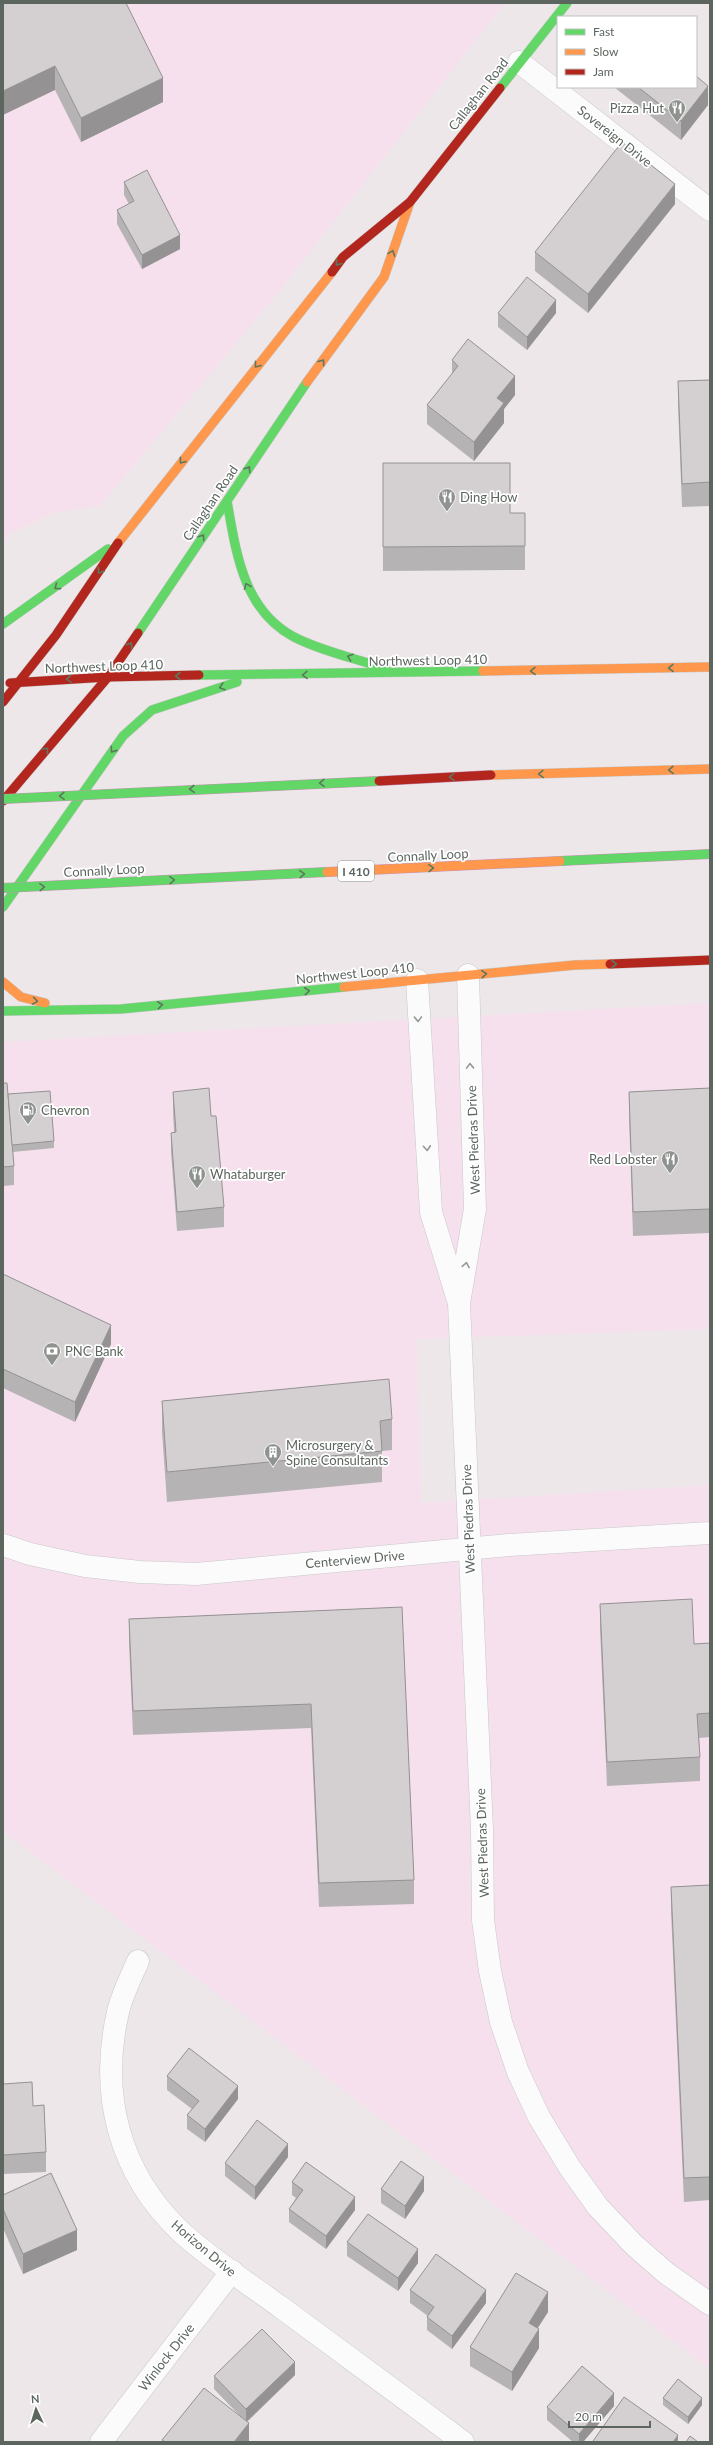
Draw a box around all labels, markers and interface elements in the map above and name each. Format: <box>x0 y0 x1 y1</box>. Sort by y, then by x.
legend <box>557 16 697 88</box>
text: Fast <box>593 24 615 39</box>
text: Slow <box>593 44 619 59</box>
street label: Callaghan Road <box>445 55 511 133</box>
text: Jam <box>593 64 614 79</box>
restaurant icon: Pizza Hut <box>667 98 687 123</box>
place label: Pizza Hut <box>610 100 664 116</box>
street label: Sovereign Drive <box>574 102 656 170</box>
one-way arrow <box>387 250 396 257</box>
one-way arrow <box>335 259 342 266</box>
one-way arrow <box>317 359 324 366</box>
one-way arrow <box>255 361 262 368</box>
one-way arrow <box>180 457 187 464</box>
street label: Callaghan Road <box>179 462 241 544</box>
one-way arrow <box>243 466 251 473</box>
restaurant icon: Ding How <box>437 487 457 512</box>
place label: Ding How <box>460 489 517 505</box>
one-way arrow <box>198 534 205 541</box>
one-way arrow <box>97 567 105 574</box>
one-way arrow <box>54 582 61 589</box>
one-way arrow <box>244 583 252 590</box>
one-way arrow <box>125 642 132 649</box>
street label: Northwest Loop 410 <box>369 651 488 669</box>
one-way arrow <box>347 653 354 661</box>
street label: Northwest Loop 410 <box>45 656 164 676</box>
one-way arrow <box>668 664 674 672</box>
one-way arrow <box>530 667 536 675</box>
one-way arrow <box>302 671 308 679</box>
one-way arrow <box>175 672 181 680</box>
one-way arrow <box>66 675 72 684</box>
one-way arrow <box>218 682 225 691</box>
one-way arrow <box>110 746 118 753</box>
one-way arrow <box>42 748 49 755</box>
one-way arrow <box>668 766 674 774</box>
one-way arrow <box>538 769 544 778</box>
one-way arrow <box>449 773 455 781</box>
one-way arrow <box>319 779 325 787</box>
one-way arrow <box>189 785 195 793</box>
one-way arrow <box>59 791 65 800</box>
street label: Connally Loop <box>387 845 469 865</box>
street label: Connally Loop <box>63 860 145 880</box>
road number: I 410 <box>338 861 374 881</box>
one-way arrow <box>428 863 435 872</box>
one-way arrow <box>299 870 305 878</box>
one-way arrow <box>169 876 175 885</box>
one-way arrow <box>39 882 45 891</box>
street label: Northwest Loop 410 <box>295 959 415 987</box>
one-way arrow <box>611 959 617 968</box>
one-way arrow <box>481 969 487 978</box>
one-way arrow <box>304 986 310 995</box>
one-way arrow <box>32 996 38 1005</box>
one-way arrow <box>157 1001 163 1010</box>
one-way arrow <box>414 1016 422 1022</box>
one-way arrow <box>466 1063 475 1069</box>
street label: West Piedras Drive <box>463 1085 483 1195</box>
fuel station icon: Chevron <box>18 1100 38 1125</box>
place label: Chevron <box>41 1102 89 1118</box>
one-way arrow <box>422 1145 431 1151</box>
restaurant icon: Red Lobster <box>660 1149 680 1174</box>
place label: Red Lobster <box>589 1151 657 1167</box>
restaurant icon: Whataburger <box>187 1164 207 1189</box>
place label: Whataburger <box>210 1166 286 1182</box>
one-way arrow <box>461 1262 470 1268</box>
bank icon: PNC Bank <box>42 1341 62 1366</box>
place label: PNC Bank <box>65 1343 124 1359</box>
place label: Microsurgery & Spine Consultants <box>286 1437 389 1468</box>
building icon: Microsurgery & Spine Consultants <box>263 1442 283 1467</box>
street label: West Piedras Drive <box>458 1464 478 1574</box>
street label: Centerview Drive <box>305 1547 405 1571</box>
street label: West Piedras Drive <box>472 1788 492 1898</box>
street label: Horizon Drive <box>168 2216 240 2280</box>
street label: Winlock Drive <box>135 2320 197 2394</box>
north arrow <box>16 2389 56 2429</box>
text: N <box>31 2392 40 2405</box>
scale bar <box>569 2403 650 2429</box>
text: 20 m <box>575 2409 602 2424</box>

